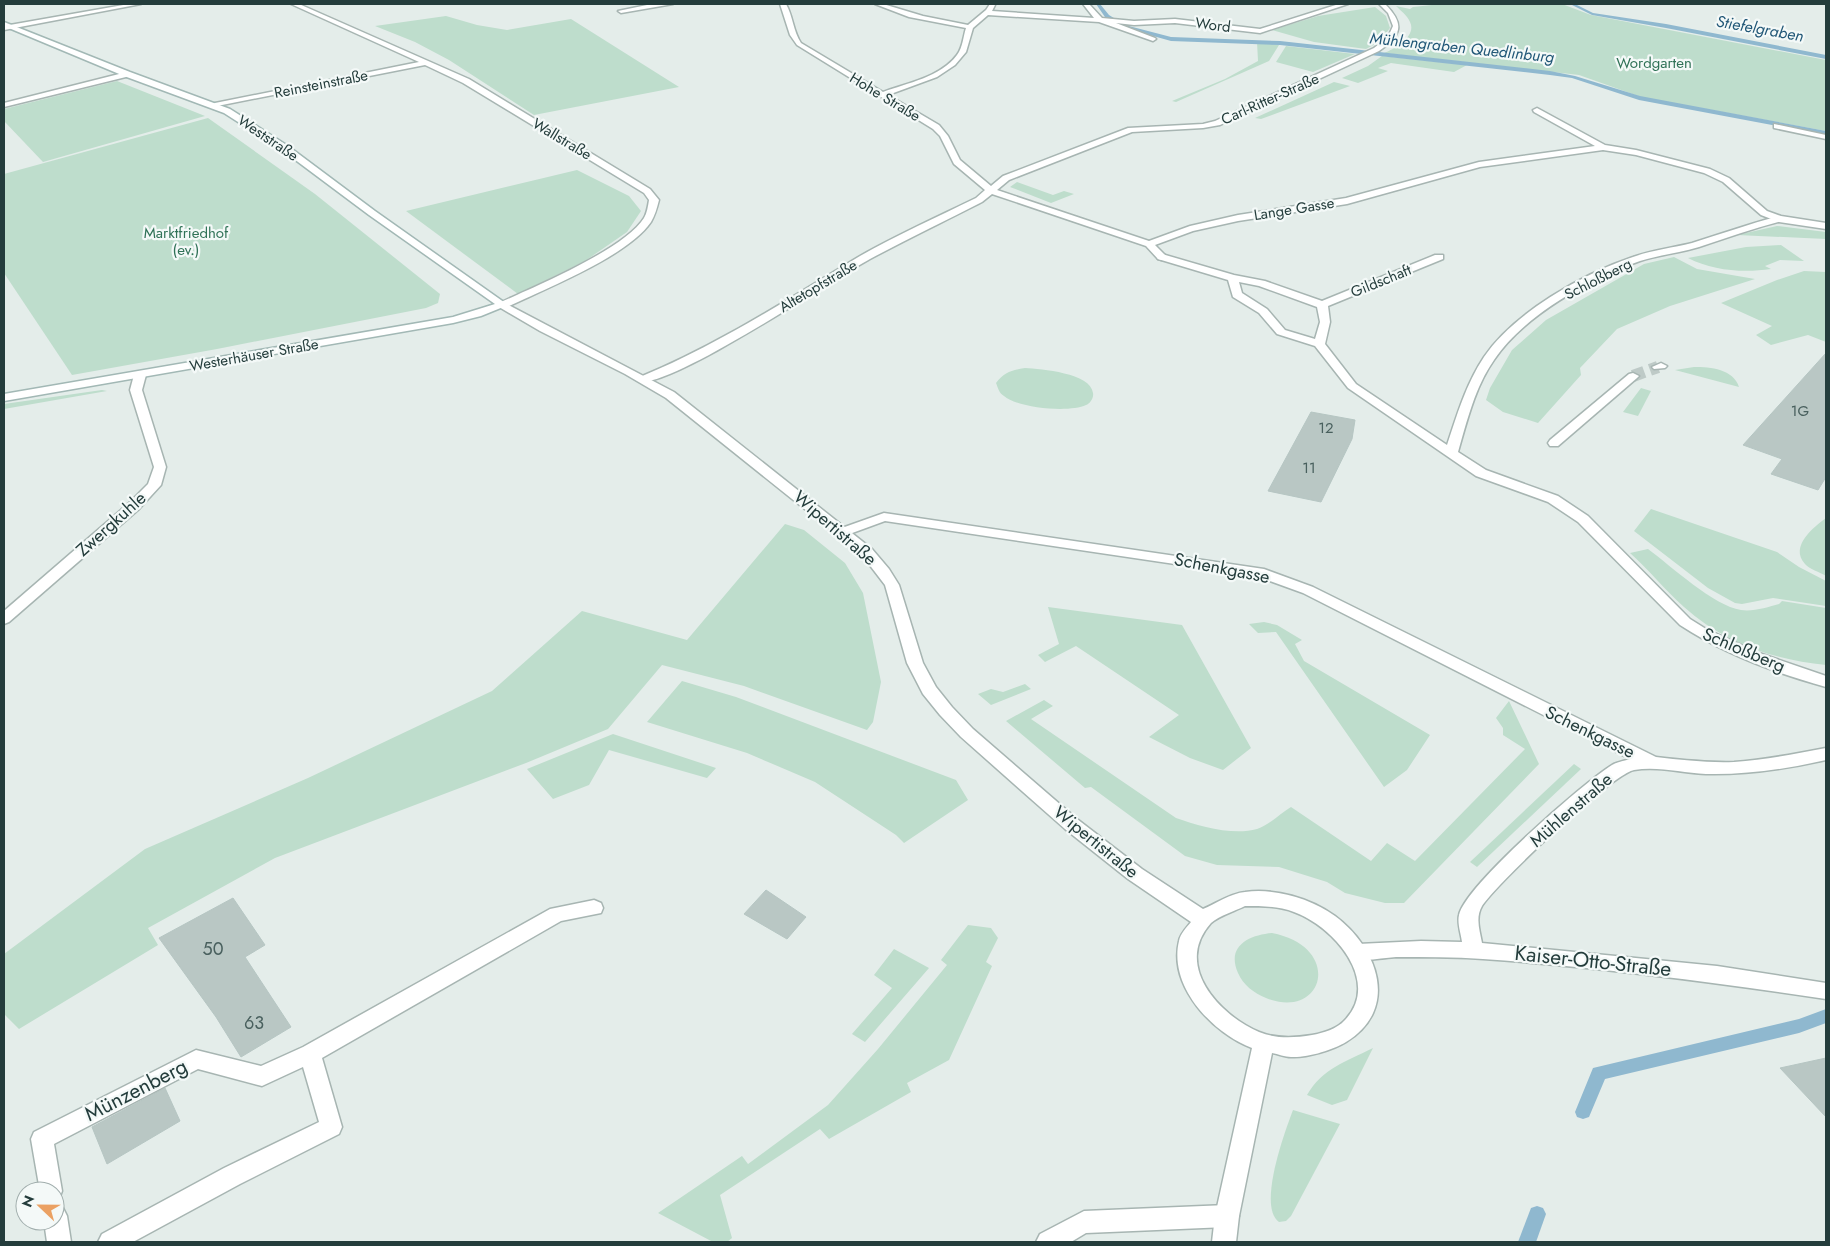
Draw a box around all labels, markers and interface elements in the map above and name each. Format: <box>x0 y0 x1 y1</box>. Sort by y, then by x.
water label: Stiefelgraben <box>1714 9 1805 47</box>
street label: Word <box>1194 12 1232 38</box>
water label: Mühlengraben Quedlinburg <box>1369 26 1555 69</box>
park label: Wordgarten <box>1616 52 1692 74</box>
street label: Reinsteinstraße <box>272 64 370 104</box>
street label: Hohe Straße <box>845 67 925 127</box>
street label: Carl-Ritter-Straße <box>1218 67 1323 130</box>
street label: Weststraße <box>233 110 303 167</box>
street label: Wallstraße <box>528 113 596 165</box>
street label: Lange Gasse <box>1252 192 1336 226</box>
park label: Marktfriedhof (ev.) <box>144 222 229 261</box>
street label: Schloßberg <box>1560 253 1636 305</box>
street label: Altetopfstraße <box>775 254 861 318</box>
street label: Gildschaft <box>1347 259 1415 303</box>
street label: Westerhäuser Straße <box>188 333 321 377</box>
house number: 1G <box>1791 400 1809 422</box>
house number: 12 <box>1318 417 1334 439</box>
house number: 11 <box>1302 457 1316 479</box>
street label: Wipertistraße <box>788 484 882 572</box>
street label: Zwergkuhle <box>70 485 152 563</box>
street label: Schenkgasse <box>1172 546 1272 590</box>
street label: Schloßberg <box>1699 621 1789 679</box>
street label: Schenkgasse <box>1541 699 1639 765</box>
street label: Mühlenstraße <box>1524 767 1618 853</box>
street label: Wipertistraße <box>1048 799 1144 885</box>
house number: 50 <box>203 936 224 962</box>
street label: Kaiser-Otto-Straße <box>1513 938 1673 984</box>
house number: 63 <box>244 1010 264 1036</box>
street label: Münzenberg <box>79 1051 193 1129</box>
north arrow <box>15 1181 65 1231</box>
text: N <box>17 1192 39 1210</box>

